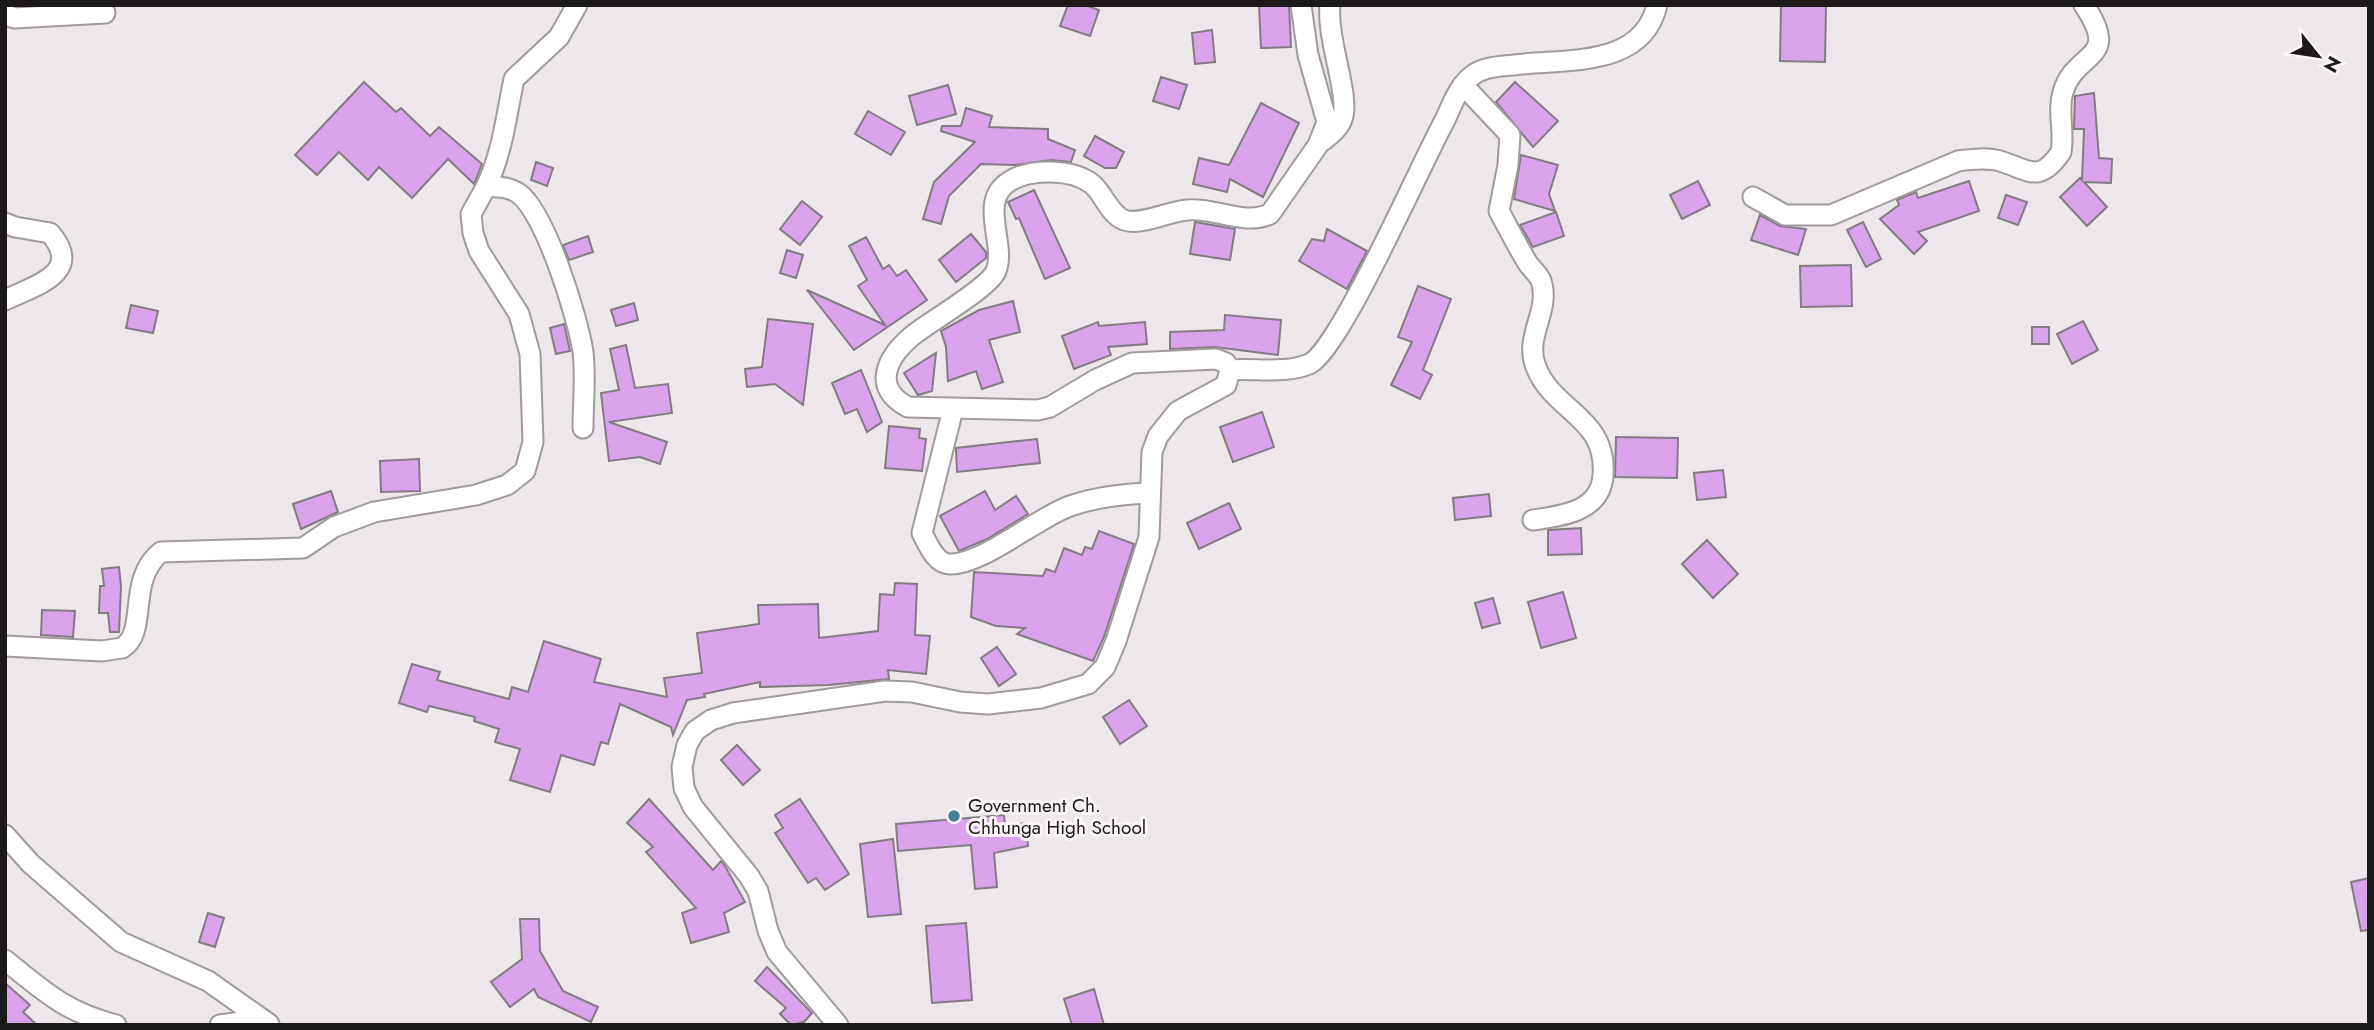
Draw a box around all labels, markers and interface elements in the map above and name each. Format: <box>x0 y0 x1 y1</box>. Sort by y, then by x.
north arrow <box>2283 21 2353 91</box>
text: N <box>2317 51 2348 78</box>
place label: Government Ch. Chhunga High School <box>968 792 1146 841</box>
marker: Government Ch. Chhunga High School <box>946 808 962 824</box>

